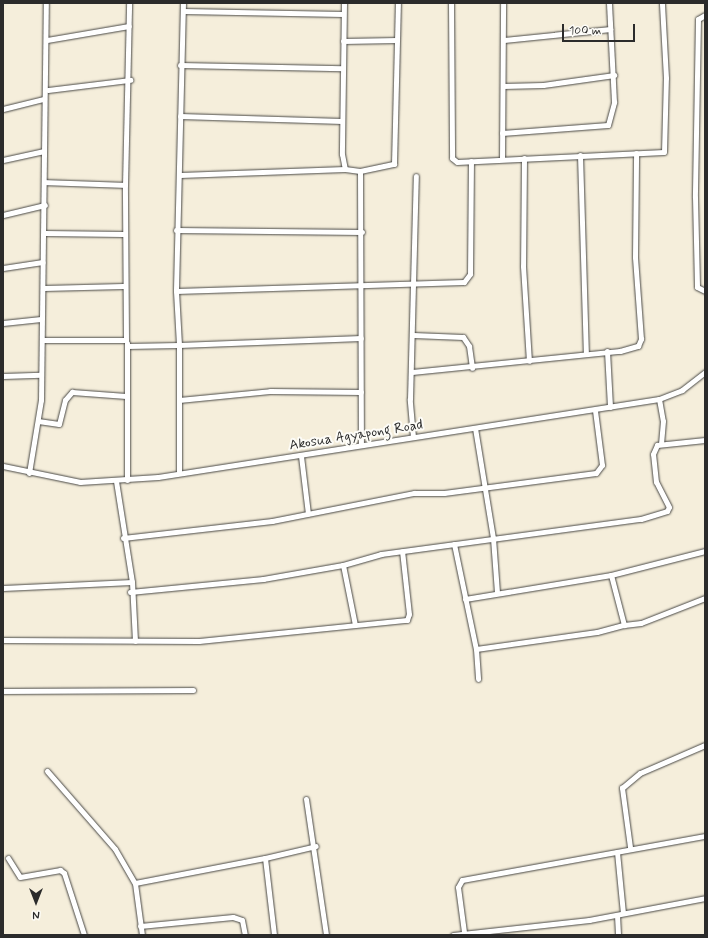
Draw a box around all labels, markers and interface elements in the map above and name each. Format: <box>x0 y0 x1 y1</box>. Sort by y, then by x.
scale bar <box>564 16 637 42</box>
text: 100 m <box>569 23 601 39</box>
street label: Akosua Agyapong Road <box>289 416 423 454</box>
north arrow <box>16 882 56 922</box>
text: N <box>32 907 40 921</box>

